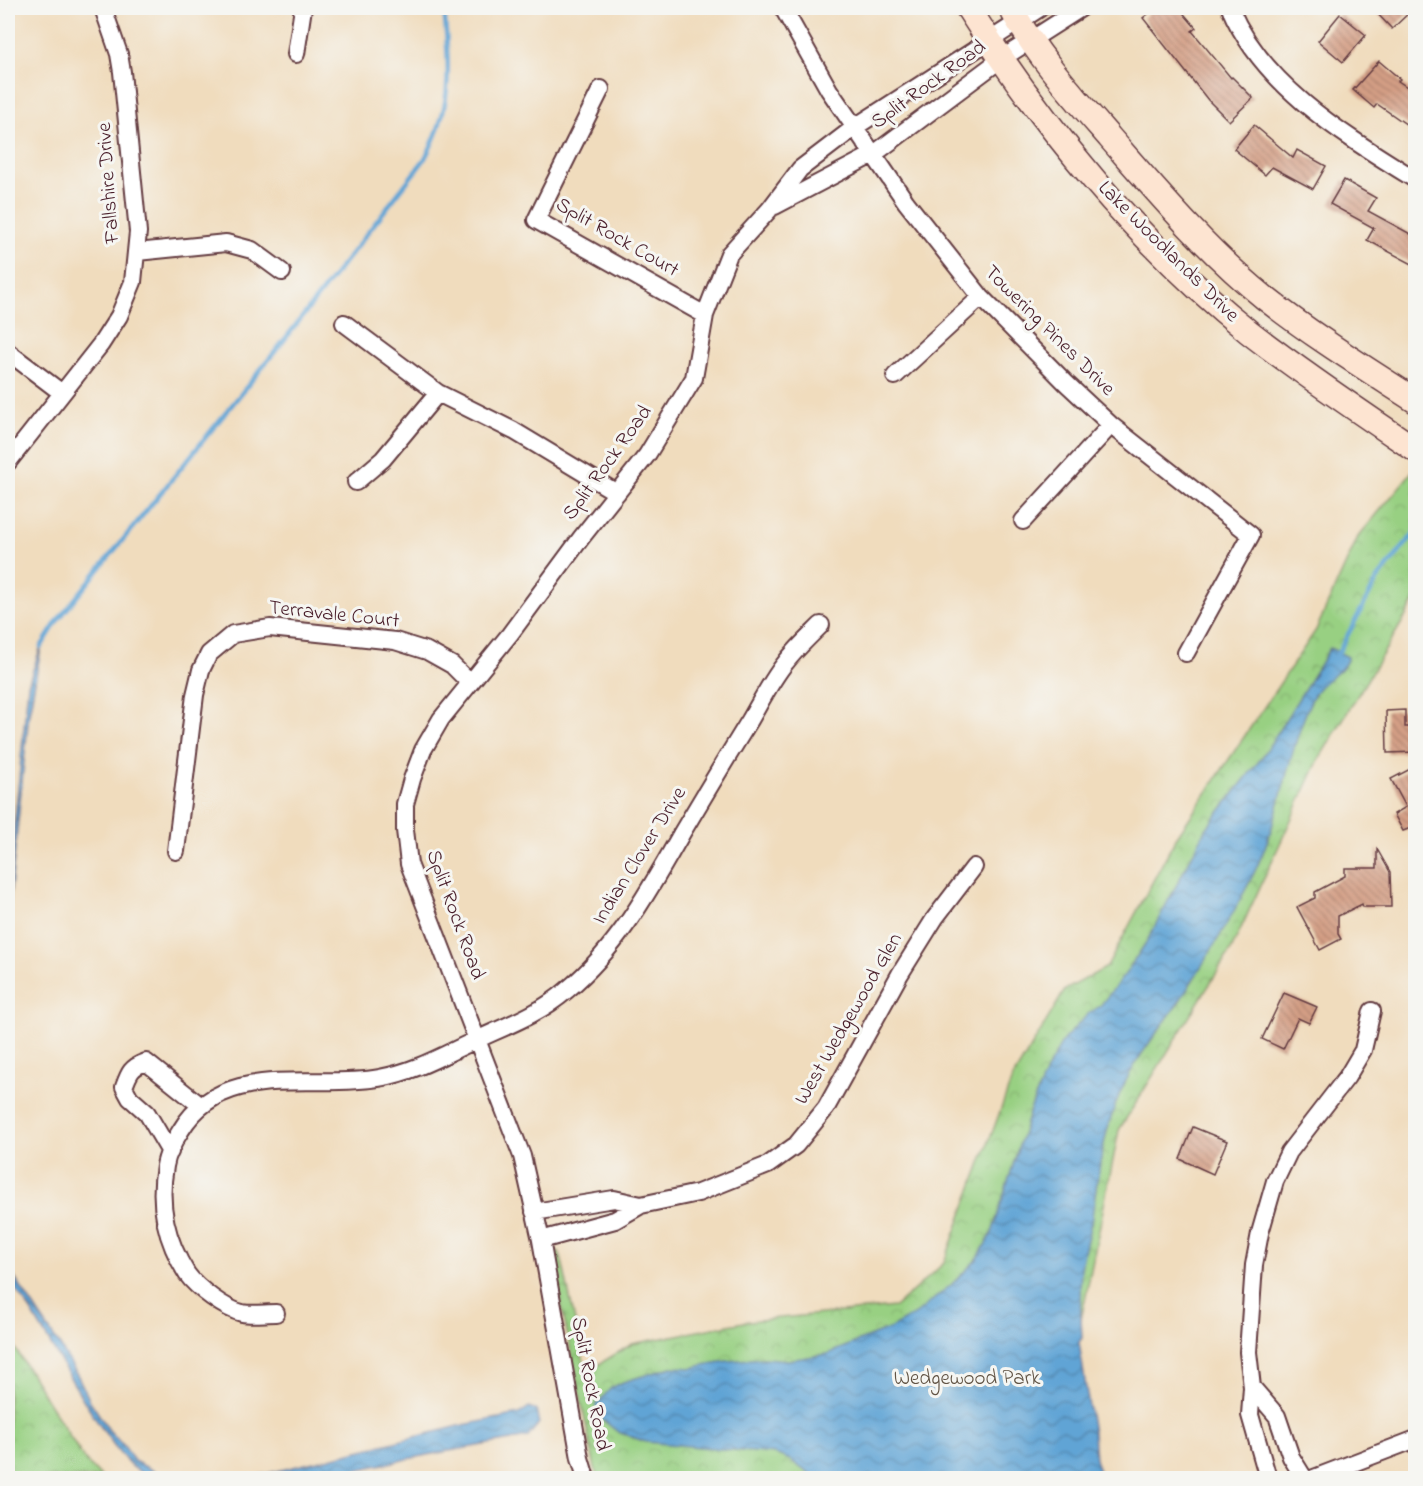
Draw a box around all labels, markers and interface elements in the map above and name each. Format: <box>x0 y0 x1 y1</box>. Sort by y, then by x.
street label: Split Rock Road <box>865 33 993 137</box>
street label: Fallshire Drive <box>90 121 128 246</box>
street label: Lake Woodlands Drive <box>1090 174 1246 330</box>
street label: Split Rock Court <box>550 190 684 286</box>
street label: Towering Pines Drive <box>975 259 1122 405</box>
street label: Split Rock Road <box>556 399 660 527</box>
street label: Terravale Court <box>267 593 401 637</box>
street label: Indian Clover Drive <box>586 781 695 931</box>
street label: Split Rock Road <box>418 846 492 984</box>
street label: West Wedgewood Glen <box>788 928 912 1111</box>
street label: Split Rock Road <box>562 1314 618 1454</box>
park label: Wedgewood Park <box>894 1364 1041 1396</box>

